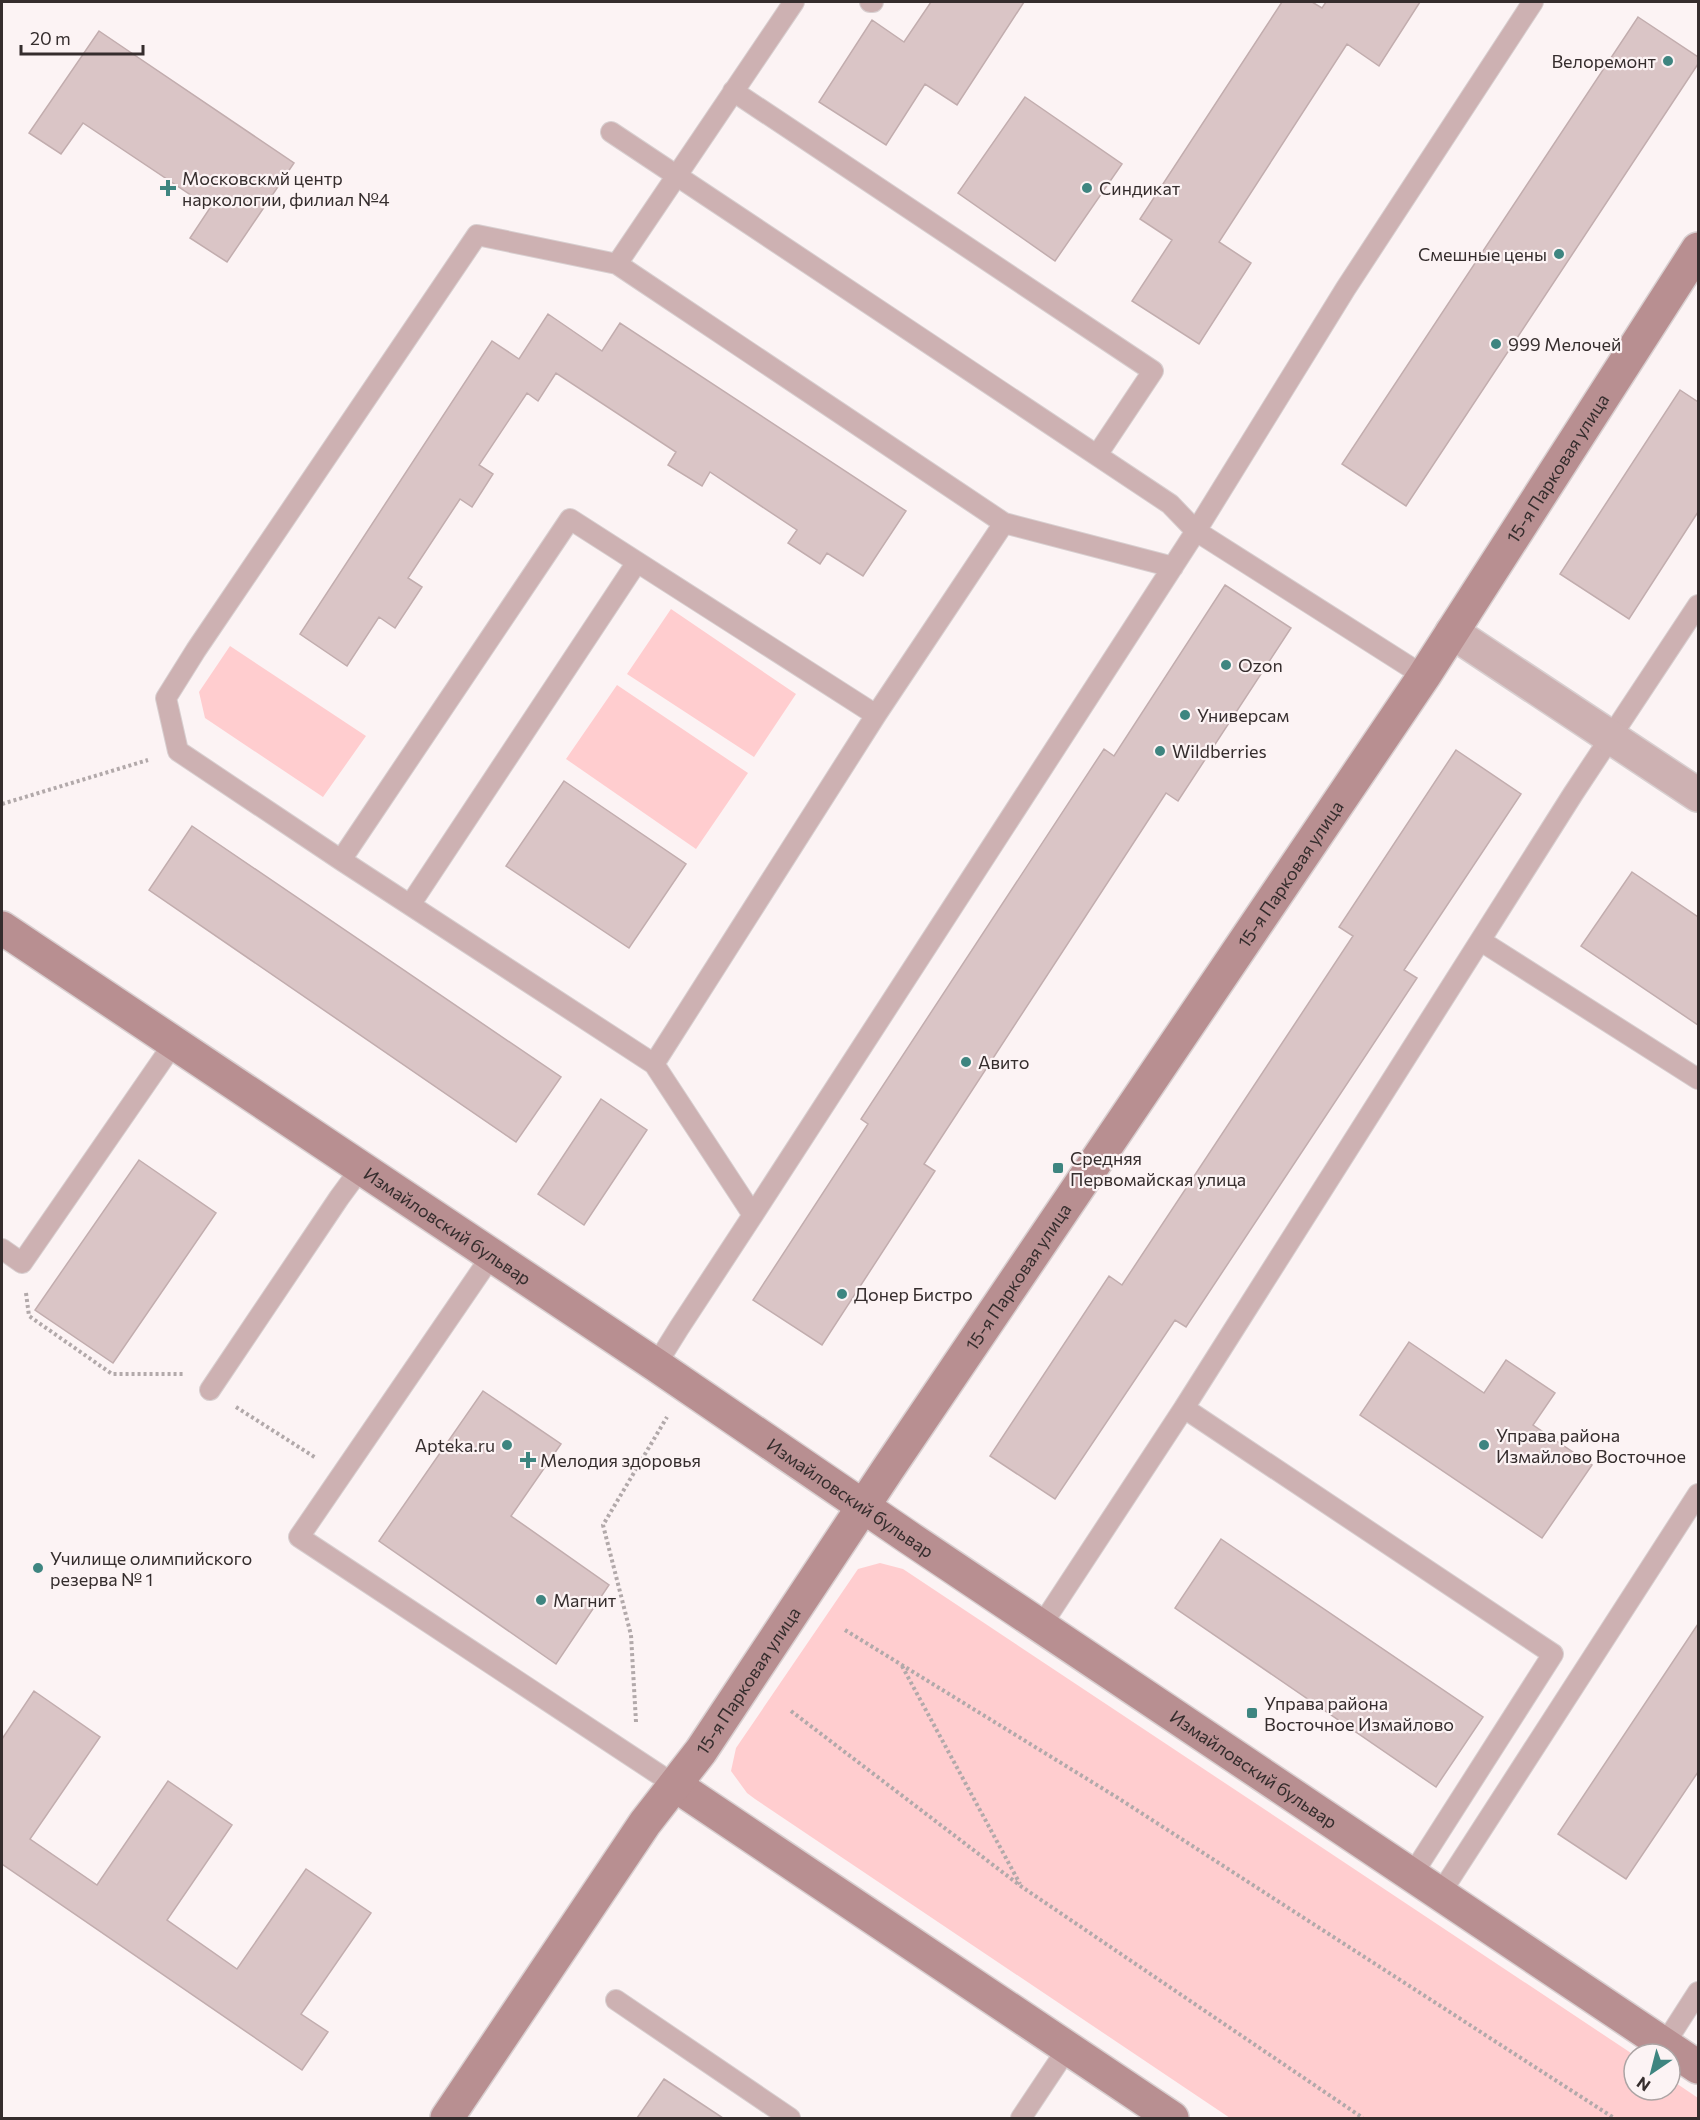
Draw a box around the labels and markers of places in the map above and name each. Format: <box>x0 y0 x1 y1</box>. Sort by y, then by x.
place label: Велоремонт <box>1551 50 1657 72</box>
marker: Велоремонт <box>1661 54 1675 68</box>
place label: Московскмй центр наркологии, филиал №4 <box>182 167 390 210</box>
place label: Синдикат <box>1099 177 1181 199</box>
marker: Московскмй центр наркологии, филиал №4 <box>159 179 177 197</box>
marker: Синдикат <box>1080 181 1094 195</box>
place label: Смешные цены <box>1418 243 1547 265</box>
marker: Смешные цены <box>1552 247 1566 261</box>
place label: 999 Мелочей <box>1508 333 1621 355</box>
marker: 999 Мелочей <box>1489 337 1503 351</box>
place label: Ozon <box>1238 654 1283 676</box>
marker: Ozon <box>1219 658 1233 672</box>
place label: Универсам <box>1197 704 1289 726</box>
marker: Универсам <box>1178 708 1192 722</box>
place label: Wildberries <box>1172 740 1267 762</box>
marker: Wildberries <box>1153 744 1167 758</box>
place label: Авито <box>978 1051 1029 1073</box>
marker: Авито <box>959 1055 973 1069</box>
place label: Средняя Первомайская улица <box>1070 1147 1246 1190</box>
marker: Средняя Первомайская улица <box>1051 1161 1065 1175</box>
place label: Донер Бистро <box>854 1283 973 1305</box>
marker: Донер Бистро <box>835 1287 849 1301</box>
place label: Управа района Измайлово Восточное <box>1496 1424 1686 1467</box>
place label: Apteka.ru <box>415 1434 495 1456</box>
marker: Apteka.ru <box>500 1438 514 1452</box>
marker: Управа района Измайлово Восточное <box>1477 1438 1491 1452</box>
place label: Мелодия здоровья <box>540 1449 701 1471</box>
marker: Мелодия здоровья <box>521 1453 535 1467</box>
place label: Училище олимпийского резерва № 1 <box>50 1547 252 1590</box>
marker: Училище олимпийского резерва № 1 <box>31 1561 45 1575</box>
place label: Магнит <box>553 1589 617 1611</box>
marker: Магнит <box>534 1593 548 1607</box>
place label: Управа района Восточное Измайлово <box>1264 1692 1454 1735</box>
marker: Управа района Восточное Измайлово <box>1245 1706 1259 1720</box>

